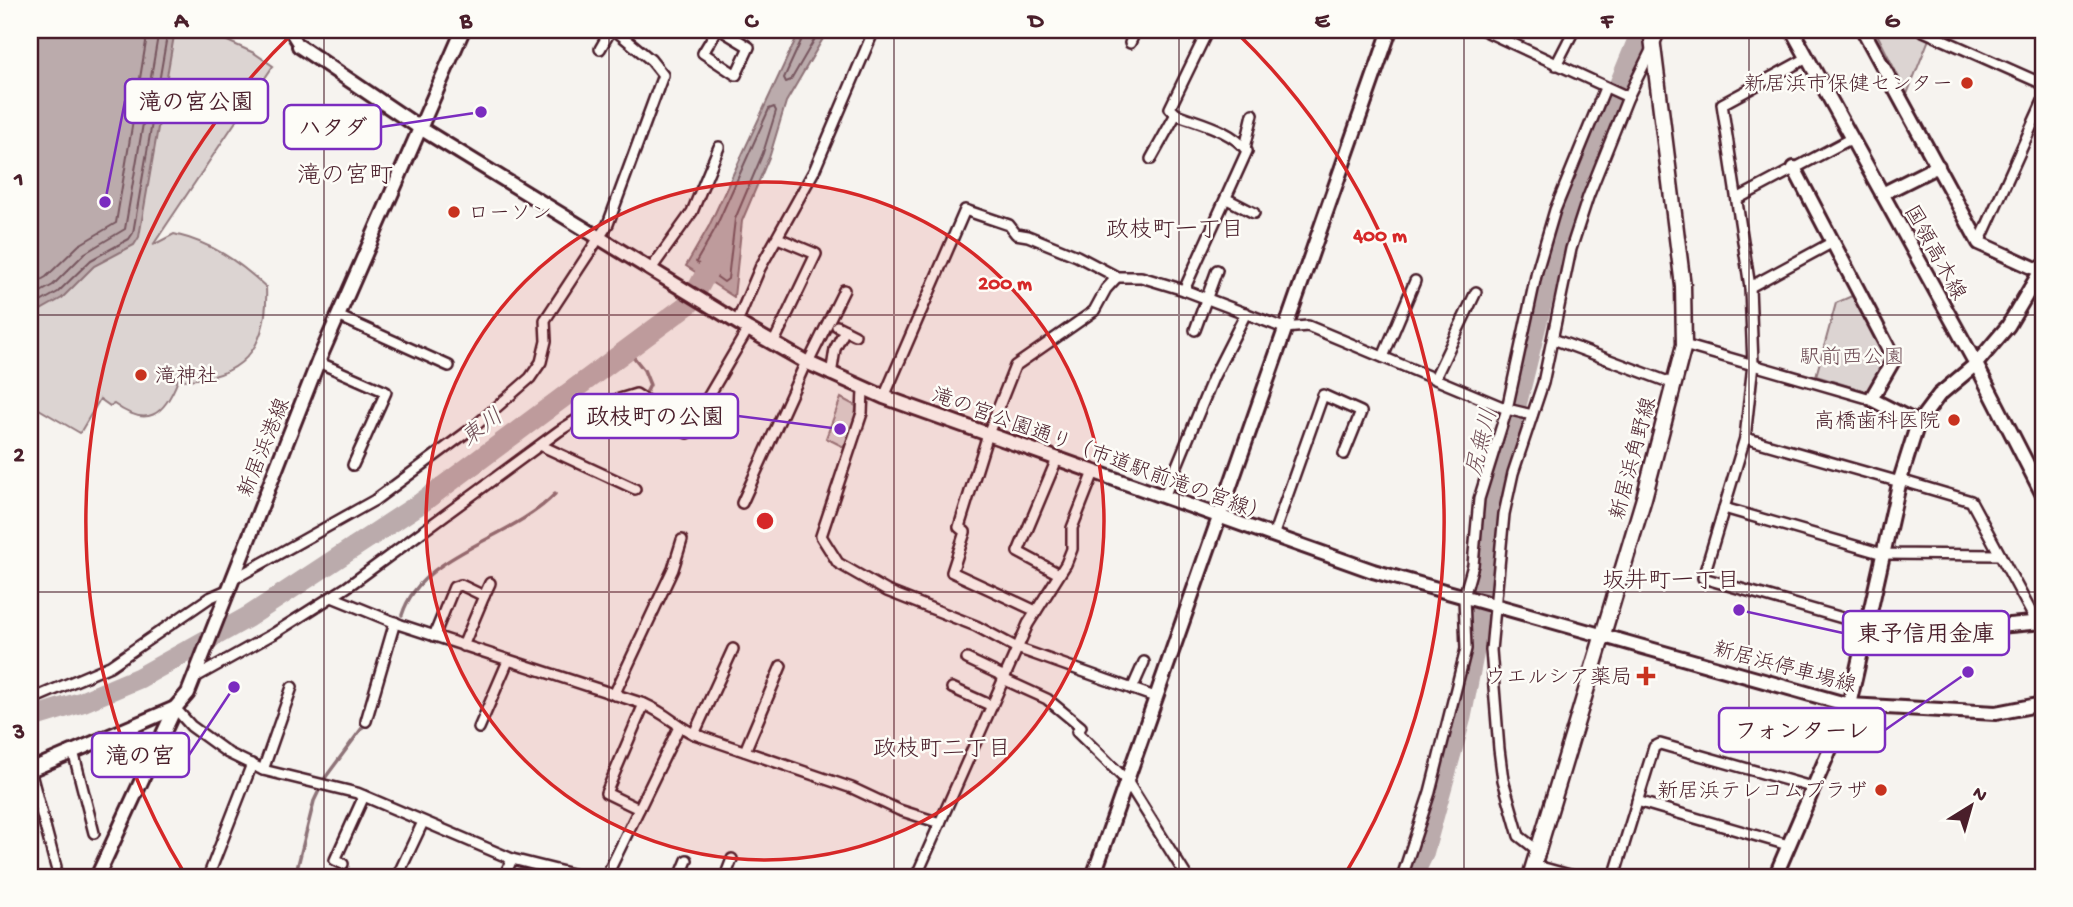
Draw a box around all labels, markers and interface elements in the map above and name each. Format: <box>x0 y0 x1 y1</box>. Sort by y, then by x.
text: A <box>173 9 189 36</box>
text: B <box>459 9 473 36</box>
text: C <box>745 9 760 36</box>
text: D <box>1027 9 1045 36</box>
text: E <box>1315 9 1331 36</box>
text: F <box>1600 9 1615 36</box>
text: G <box>1885 9 1901 36</box>
place label: 新居浜市保健センター <box>1744 73 1953 99</box>
marker: 新居浜市保健センター <box>1959 75 1975 91</box>
callout: 滝の宮公園 <box>125 79 268 123</box>
text: 滝の宮公園 <box>139 90 254 118</box>
callout: ハタダ <box>284 105 381 149</box>
text: ハタダ <box>299 116 368 144</box>
district label: 滝の宮町 <box>297 162 393 192</box>
text: 1 <box>13 167 24 194</box>
street label: 国領高木線 <box>1897 201 1971 306</box>
place label: ローソン <box>468 203 552 228</box>
marker: ローソン <box>446 204 462 220</box>
district label: 政枝町一丁目 <box>1106 217 1244 245</box>
text: 400 m <box>1352 225 1407 250</box>
text: 200 m <box>978 273 1032 298</box>
park label: 駅前西公園 <box>1800 346 1905 372</box>
place label: 滝神社 <box>155 365 218 391</box>
marker: 滝神社 <box>133 367 149 383</box>
street label: 滝の宮公園通り（市道駅前滝の宮線） <box>928 384 1272 530</box>
callout: 政枝町の公園 <box>572 394 738 438</box>
street label: 新居浜角野線 <box>1605 394 1664 523</box>
street label: 新居浜港線 <box>234 395 298 502</box>
water label: 東川 <box>456 403 510 453</box>
text: 政枝町の公園 <box>586 405 724 433</box>
water label: 尻無川 <box>1461 406 1505 480</box>
place label: 高橋歯科医院 <box>1814 409 1940 436</box>
marker: 高橋歯科医院 <box>1946 412 1962 428</box>
text: 2 <box>13 443 25 470</box>
centre of rings <box>753 509 777 533</box>
district label: 坂井町一丁目 <box>1602 568 1740 596</box>
callout: 東予信用金庫 <box>1843 611 2009 655</box>
text: 東予信用金庫 <box>1857 622 1995 650</box>
street label: 新居浜停車場線 <box>1710 636 1859 700</box>
place label: ウエルシア薬局 <box>1485 666 1632 692</box>
marker: ウエルシア薬局 <box>1638 668 1654 684</box>
callout: フォンターレ <box>1719 708 1885 752</box>
text: 3 <box>12 720 25 747</box>
text: フォンターレ <box>1734 720 1870 747</box>
callout: 滝の宮 <box>92 733 189 777</box>
district label: 政枝町二丁目 <box>873 736 1011 764</box>
text: 滝の宮 <box>106 744 175 772</box>
north arrow <box>1937 771 2007 841</box>
place label: 新居浜テレコムプラザ <box>1657 780 1867 806</box>
marker: 新居浜テレコムプラザ <box>1873 782 1889 798</box>
text: N <box>1967 782 1991 808</box>

